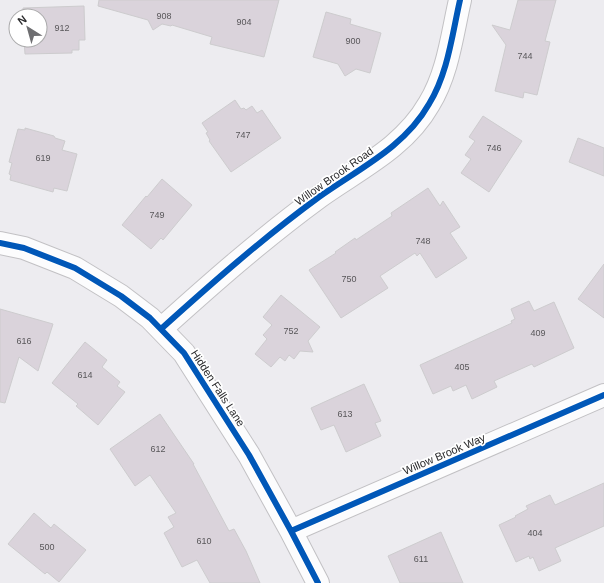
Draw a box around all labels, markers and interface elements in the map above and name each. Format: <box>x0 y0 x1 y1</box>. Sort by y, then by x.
north arrow <box>8 8 48 48</box>
house number: 908 <box>156 11 172 21</box>
text: N <box>15 13 29 27</box>
house number: 904 <box>236 17 252 27</box>
house number: 912 <box>54 23 70 33</box>
house number: 900 <box>345 36 361 46</box>
house number: 744 <box>517 51 533 61</box>
house number: 747 <box>235 130 251 140</box>
house number: 746 <box>486 143 502 153</box>
street label: Willow Brook Road <box>292 144 376 208</box>
house number: 619 <box>35 153 51 163</box>
house number: 749 <box>149 210 165 220</box>
house number: 748 <box>415 236 431 246</box>
house number: 750 <box>341 274 357 284</box>
house number: 752 <box>283 326 299 336</box>
house number: 409 <box>530 328 546 338</box>
house number: 616 <box>16 336 32 346</box>
street label: Hidden Falls Lane <box>189 348 247 428</box>
house number: 405 <box>454 362 470 372</box>
house number: 614 <box>77 370 93 380</box>
house number: 613 <box>337 409 353 419</box>
street label: Willow Brook Way <box>401 431 487 477</box>
house number: 612 <box>150 444 166 454</box>
house number: 404 <box>527 528 543 538</box>
house number: 610 <box>196 536 212 546</box>
house number: 500 <box>39 542 55 552</box>
house number: 611 <box>414 554 428 564</box>

